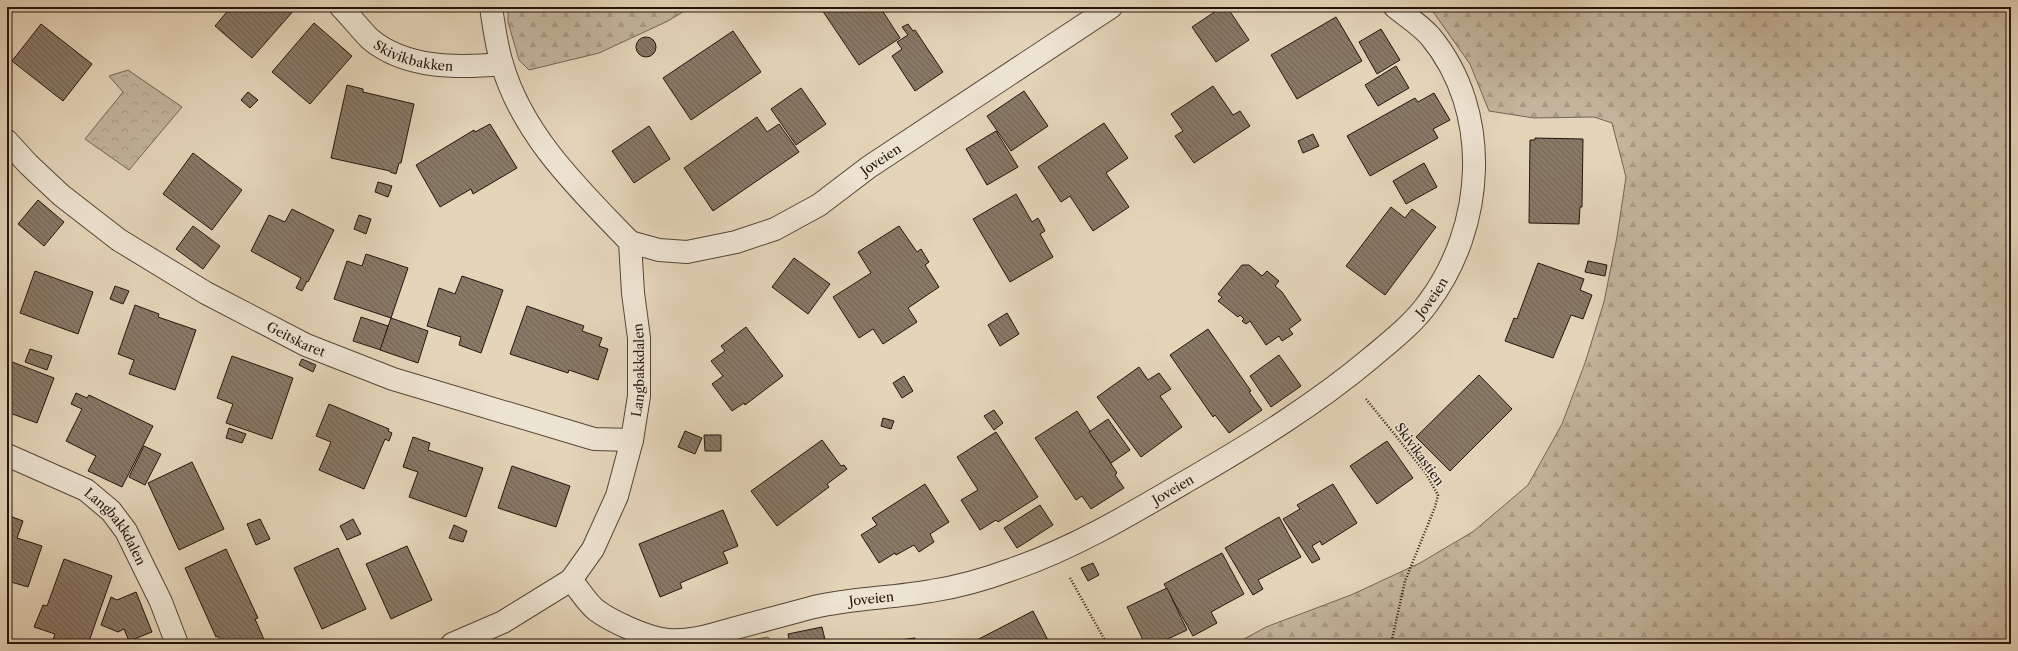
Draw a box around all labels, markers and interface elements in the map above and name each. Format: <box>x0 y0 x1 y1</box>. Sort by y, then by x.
street label: Skivikbakken <box>371 37 454 74</box>
street label: Joveien <box>855 140 904 180</box>
street label: Joveien <box>1411 274 1451 322</box>
street label: Geitskaret <box>264 318 328 360</box>
street label: Langbakkdalen <box>628 322 647 418</box>
street label: Skivikastien <box>1392 419 1448 489</box>
street label: Joveien <box>1147 471 1196 509</box>
street label: Langbakkdalen <box>81 484 149 568</box>
street label: Joveien <box>846 588 895 609</box>

